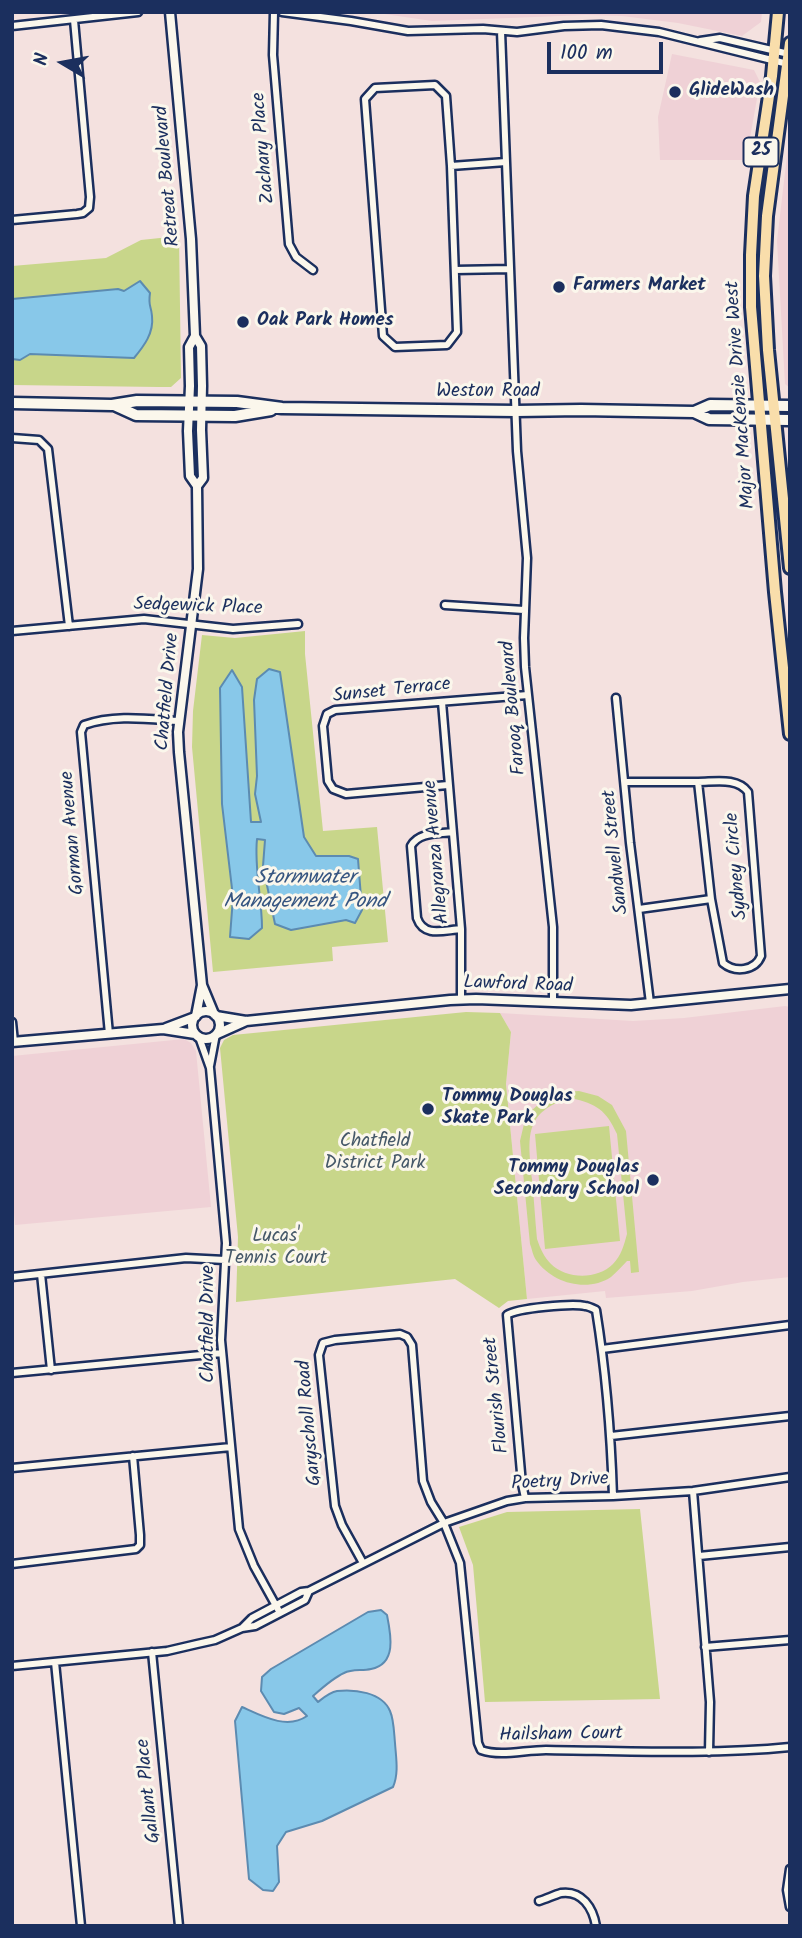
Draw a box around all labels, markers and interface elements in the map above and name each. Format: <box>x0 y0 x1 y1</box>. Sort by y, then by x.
north arrow <box>28 28 98 98</box>
scale bar <box>550 28 666 72</box>
text: 100 m <box>560 37 613 70</box>
text: N <box>27 51 58 68</box>
place label: GlideWash <box>689 81 774 103</box>
marker: GlideWash <box>667 84 683 100</box>
street label: Zachary Place <box>249 91 281 205</box>
street label: Retreat Boulevard <box>151 105 187 247</box>
road number: 25 <box>744 138 778 167</box>
place label: Farmers Market <box>573 276 706 298</box>
marker: Farmers Market <box>551 279 567 295</box>
street label: Major MacKenzie Drive West <box>723 280 761 510</box>
place label: Oak Park Homes <box>257 311 394 333</box>
marker: Oak Park Homes <box>235 314 251 330</box>
street label: Weston Road <box>436 382 540 404</box>
street label: Sedgewick Place <box>133 594 263 622</box>
street label: Chatfield Drive <box>153 632 185 752</box>
street label: Farooq Boulevard <box>498 640 532 776</box>
street label: Sunset Terrace <box>332 674 452 710</box>
street label: Gorman Avenue <box>57 770 91 896</box>
street label: Allegranza Avenue <box>420 779 456 925</box>
street label: Sandwell Street <box>599 789 635 915</box>
street label: Sydney Circle <box>722 811 754 921</box>
water label: Stormwater Management Pond <box>223 866 387 916</box>
street label: Lawford Road <box>463 973 573 999</box>
place label: Tommy Douglas Skate Park <box>442 1087 573 1131</box>
marker: Tommy Douglas Skate Park <box>420 1101 436 1117</box>
park label: Chatfield District Park <box>325 1132 425 1176</box>
place label: Tommy Douglas Secondary School <box>494 1158 639 1202</box>
marker: Tommy Douglas Secondary School <box>645 1172 661 1188</box>
park label: Lucas' Tennis Court <box>225 1227 327 1271</box>
street label: Chatfield Drive <box>199 1265 221 1383</box>
street label: Flourish Street <box>481 1336 515 1454</box>
street label: Garyscholl Road <box>294 1359 328 1487</box>
street label: Poetry Drive <box>511 1469 609 1497</box>
street label: Hailsham Court <box>499 1724 623 1748</box>
street label: Gallant Place <box>133 1738 167 1844</box>

